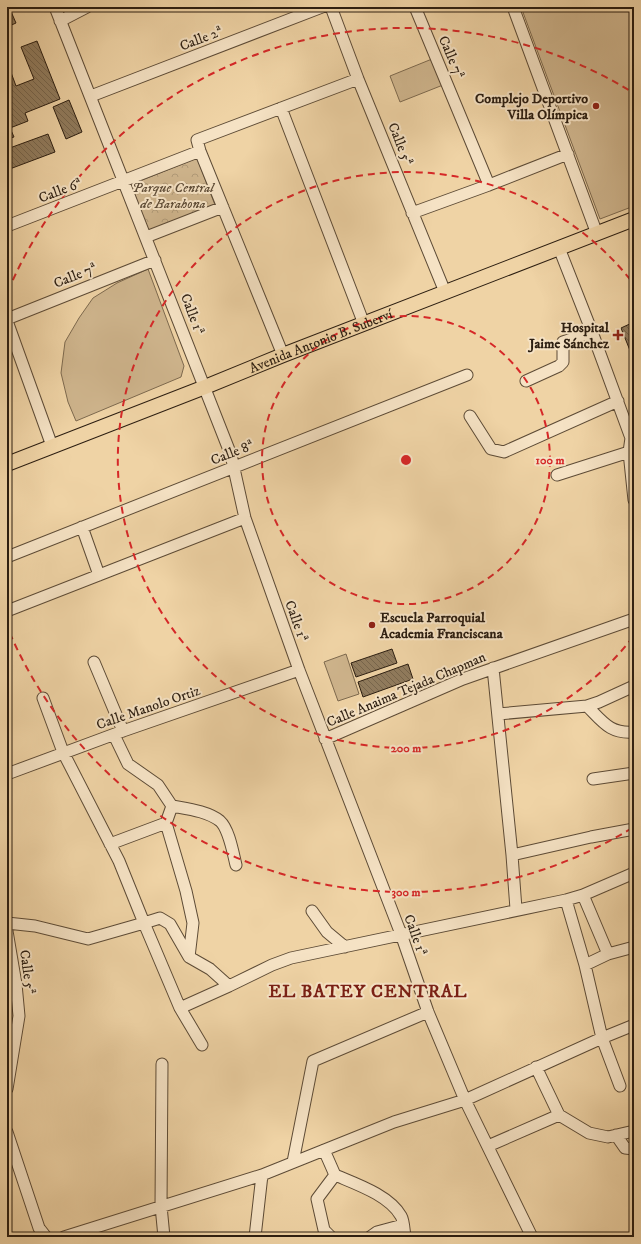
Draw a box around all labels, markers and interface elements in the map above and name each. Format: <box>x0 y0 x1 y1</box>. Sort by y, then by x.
street label: Calle 2ª <box>177 23 225 55</box>
street label: Calle 7ª <box>434 33 468 82</box>
place label: Complejo Deportivo Villa Olímpica <box>475 90 589 124</box>
marker: Complejo Deportivo Villa Olímpica <box>591 101 601 111</box>
street label: Calle 5ª <box>383 120 417 169</box>
street label: Calle 6ª <box>36 174 85 207</box>
park label: Parque Central de Barahona <box>132 179 215 213</box>
street label: Calle 7ª <box>51 259 100 293</box>
street label: Calle 1ª <box>176 291 208 338</box>
street label: Avenida Antonio B. Suberví <box>247 305 397 378</box>
place label: Hospital Jaime Sánchez <box>527 319 610 353</box>
marker: Hospital Jaime Sánchez <box>612 329 624 341</box>
street label: Calle 8ª <box>208 436 257 470</box>
centre of rings <box>399 453 413 467</box>
text: 100 m <box>536 453 564 468</box>
street label: Calle 1ª <box>280 598 312 645</box>
place label: Escuela Parroquial Academia Franciscana <box>379 609 504 643</box>
marker: Escuela Parroquial Academia Franciscana <box>367 620 377 630</box>
street label: Calle Anaima Tejada Chapman <box>324 648 489 732</box>
street label: Calle Manolo Ortiz <box>94 682 203 734</box>
text: 200 m <box>391 741 421 756</box>
text: 300 m <box>392 885 420 900</box>
street label: Calle 1ª <box>399 912 431 959</box>
street label: Calle 5ª <box>15 949 39 996</box>
district label: EL BATEY CENTRAL <box>268 981 468 1003</box>

